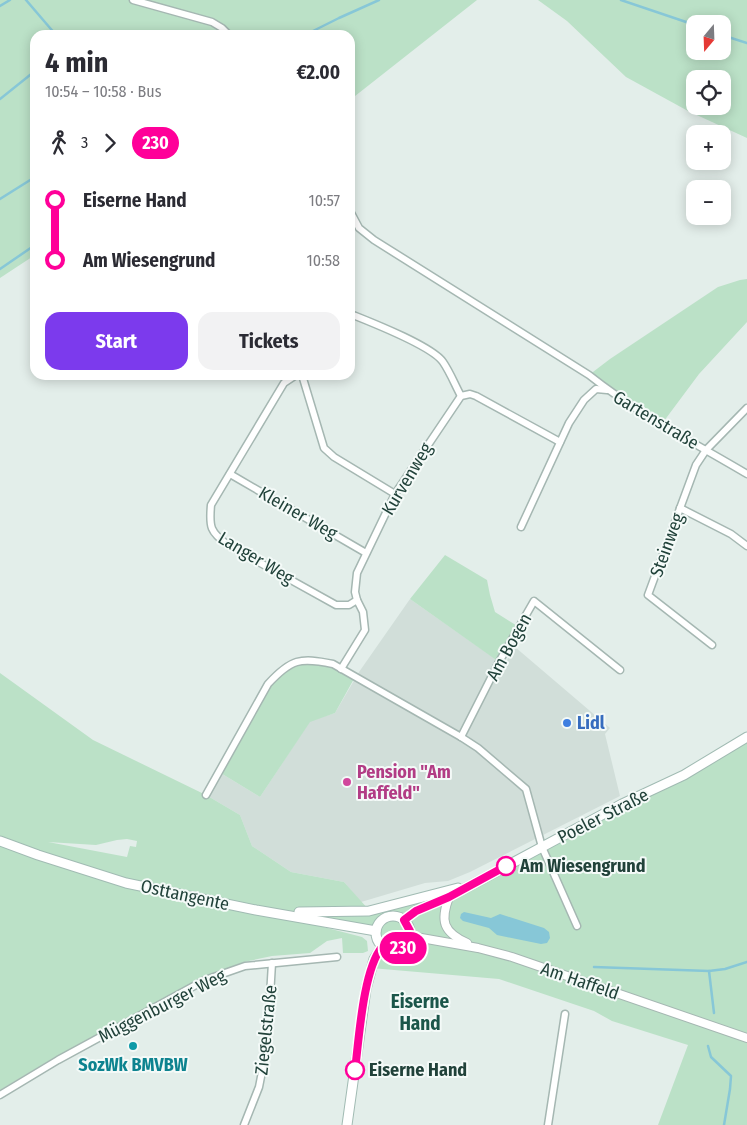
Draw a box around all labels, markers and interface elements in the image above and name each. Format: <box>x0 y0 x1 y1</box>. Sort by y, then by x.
north arrow <box>686 15 731 60</box>
map controls <box>686 15 731 225</box>
text: 4 min <box>45 46 109 79</box>
text: €2.00 <box>296 61 340 84</box>
button: locate <box>686 70 731 115</box>
text: 10:54 – 10:58 · Bus <box>45 82 161 101</box>
button: + <box>686 125 731 170</box>
icon: walk <box>45 129 73 157</box>
icon: forward <box>96 129 124 157</box>
text: 230 <box>142 132 169 154</box>
text: 3 <box>81 133 88 152</box>
button: − <box>686 180 731 225</box>
text: Eiserne Hand <box>83 189 187 212</box>
text: 10:57 <box>308 191 340 210</box>
text: Am Wiesengrund <box>83 249 215 272</box>
text: 10:58 <box>307 251 340 270</box>
button: Start <box>45 312 188 370</box>
button: Tickets <box>198 312 340 370</box>
street label: Gartenstraße <box>609 386 703 454</box>
street label: Kurvenweg <box>377 438 437 519</box>
street label: Kleiner Weg <box>255 482 342 545</box>
street label: Steinweg <box>645 509 689 580</box>
street label: Langer Weg <box>214 527 298 589</box>
street label: Am Bogen <box>482 610 536 684</box>
place label: Lidl <box>577 712 605 734</box>
marker: Lidl <box>561 717 573 729</box>
place label: Pension "Am Haffeld" <box>357 761 451 804</box>
marker: Pension "Am Haffeld" <box>341 776 353 788</box>
street label: Poeler Straße <box>554 784 652 848</box>
place label: Am Wiesengrund <box>519 855 646 877</box>
marker: Am Wiesengrund <box>496 856 516 876</box>
street label: Osttangente <box>139 875 231 915</box>
line badge: 230 <box>374 932 432 964</box>
text: 230 <box>390 937 416 959</box>
street label: Am Haffeld <box>538 957 622 1005</box>
street label: Müggenburger Weg <box>94 964 230 1048</box>
street label: Ziegelstraße <box>250 984 282 1076</box>
district label: Eiserne Hand <box>391 990 450 1035</box>
marker: SozWk BMVBW <box>127 1040 139 1052</box>
place label: SozWk BMVBW <box>78 1054 188 1076</box>
place label: Eiserne Hand <box>369 1059 467 1081</box>
marker: Eiserne Hand <box>345 1060 365 1080</box>

